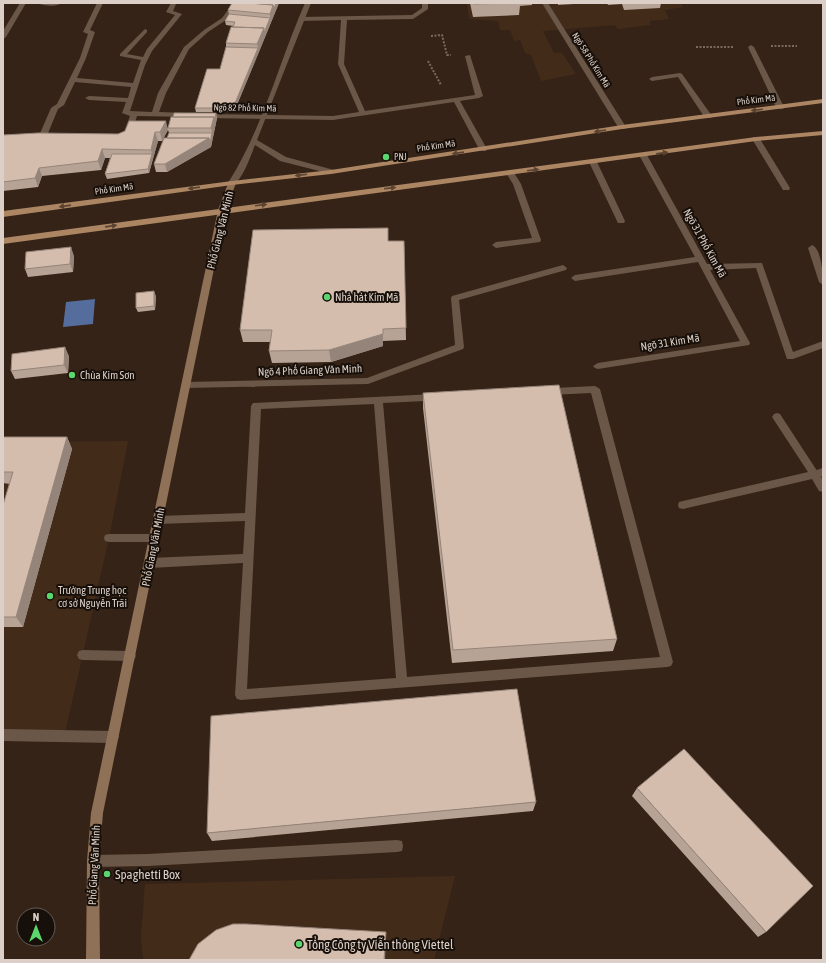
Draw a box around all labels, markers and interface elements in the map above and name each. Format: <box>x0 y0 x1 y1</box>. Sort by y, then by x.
street label: Ngõ 58 Phố Kim Mã <box>570 30 613 89</box>
street label: Phố Kim Mã <box>736 92 776 107</box>
street label: Ngõ 82 Phố Kim Mã <box>214 101 277 114</box>
one-way arrow <box>750 107 763 113</box>
one-way arrow <box>594 128 606 134</box>
street label: Phố Kim Mã <box>416 137 456 154</box>
one-way arrow <box>452 150 464 156</box>
one-way arrow <box>656 150 668 156</box>
marker: PNJ <box>381 152 391 162</box>
place label: PNJ <box>394 152 407 162</box>
one-way arrow <box>527 167 539 173</box>
one-way arrow <box>295 172 307 178</box>
street label: Phố Kim Mã <box>94 180 134 197</box>
one-way arrow <box>188 185 200 191</box>
one-way arrow <box>384 185 396 191</box>
street label: Phố Giang Văn Minh <box>204 190 236 270</box>
one-way arrow <box>255 202 267 208</box>
one-way arrow <box>59 203 71 209</box>
street label: Ngõ 31 Phố Kim Mã <box>681 207 729 279</box>
one-way arrow <box>105 223 117 229</box>
place label: Nhà hát Kim Mã <box>335 291 398 303</box>
marker: Nhà hát Kim Mã <box>322 292 332 302</box>
street label: Ngõ 31 Kim Mã <box>640 331 700 353</box>
street label: Ngõ 4 Phố Giang Văn Minh <box>258 362 362 378</box>
place label: Chùa Kim Sơn <box>80 369 135 381</box>
marker: Chùa Kim Sơn <box>67 370 77 380</box>
street label: Phố Giang Văn Minh <box>139 507 167 587</box>
place label: Trường Trung học cơ sở Nguyễn Trãi <box>58 584 127 609</box>
marker: Trường Trung học cơ sở Nguyễn Trãi <box>45 591 55 601</box>
street label: Phố Giang Văn Minh <box>86 825 102 905</box>
place label: Spaghetti Box <box>115 867 181 882</box>
marker: Spaghetti Box <box>102 869 112 879</box>
north arrow <box>16 907 56 947</box>
text: N <box>33 911 39 923</box>
place label: Tổng Công ty Viễn thông Viettel <box>307 936 454 952</box>
marker: Tổng Công ty Viễn thông Viettel <box>294 939 304 949</box>

